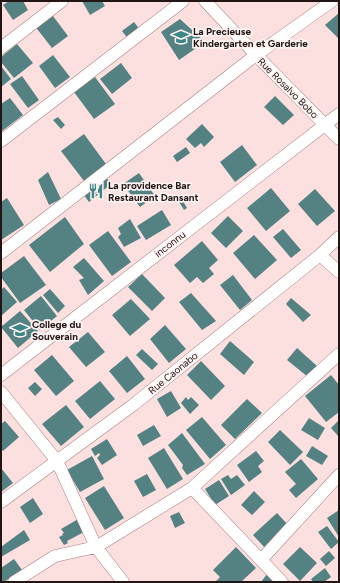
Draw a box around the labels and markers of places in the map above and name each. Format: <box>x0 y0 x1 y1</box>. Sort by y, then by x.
place label: La Precieuse Kindergarten et Garderie <box>193 25 308 50</box>
school or university icon: La Precieuse Kindergarten et Garderie <box>172 28 190 46</box>
place label: La providence Bar Restaurant Dansant <box>108 179 199 204</box>
restaurant icon: La providence Bar Restaurant Dansant <box>87 182 105 200</box>
place label: College du Souverain <box>32 318 81 343</box>
school or university icon: College du Souverain <box>11 321 29 339</box>

